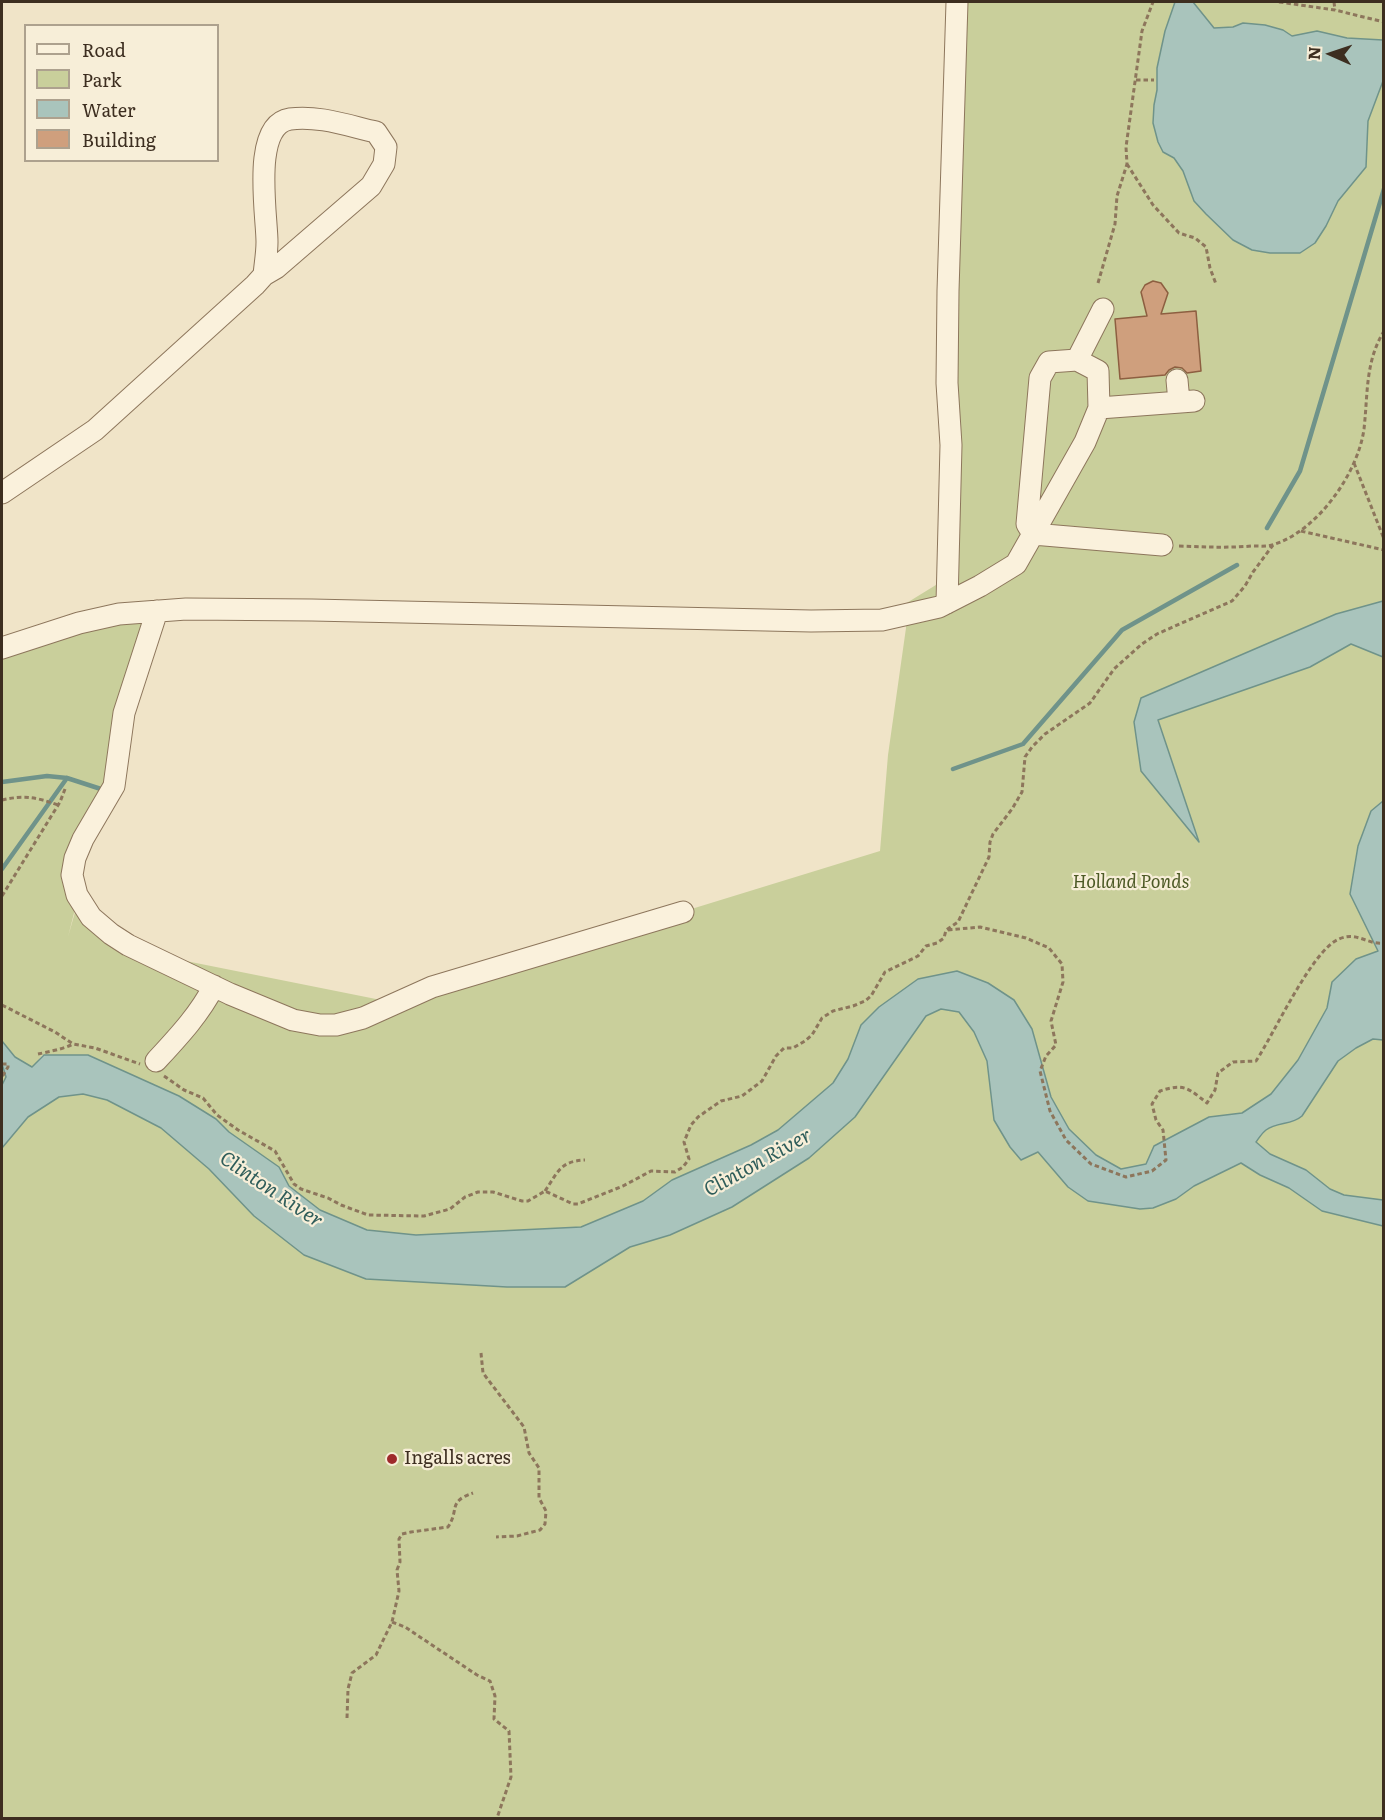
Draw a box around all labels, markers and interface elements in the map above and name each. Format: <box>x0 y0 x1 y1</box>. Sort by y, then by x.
legend <box>24 24 219 162</box>
north arrow <box>1301 24 1361 84</box>
text: Road <box>82 36 126 63</box>
text: N <box>1301 46 1325 60</box>
text: Park <box>82 66 121 93</box>
text: Water <box>82 96 135 123</box>
text: Building <box>82 126 156 153</box>
park label: Holland Ponds <box>1073 872 1189 894</box>
water label: Clinton River <box>700 1124 816 1202</box>
water label: Clinton River <box>215 1147 327 1233</box>
place label: Ingalls acres <box>404 1448 511 1470</box>
marker: Ingalls acres <box>385 1452 399 1466</box>

